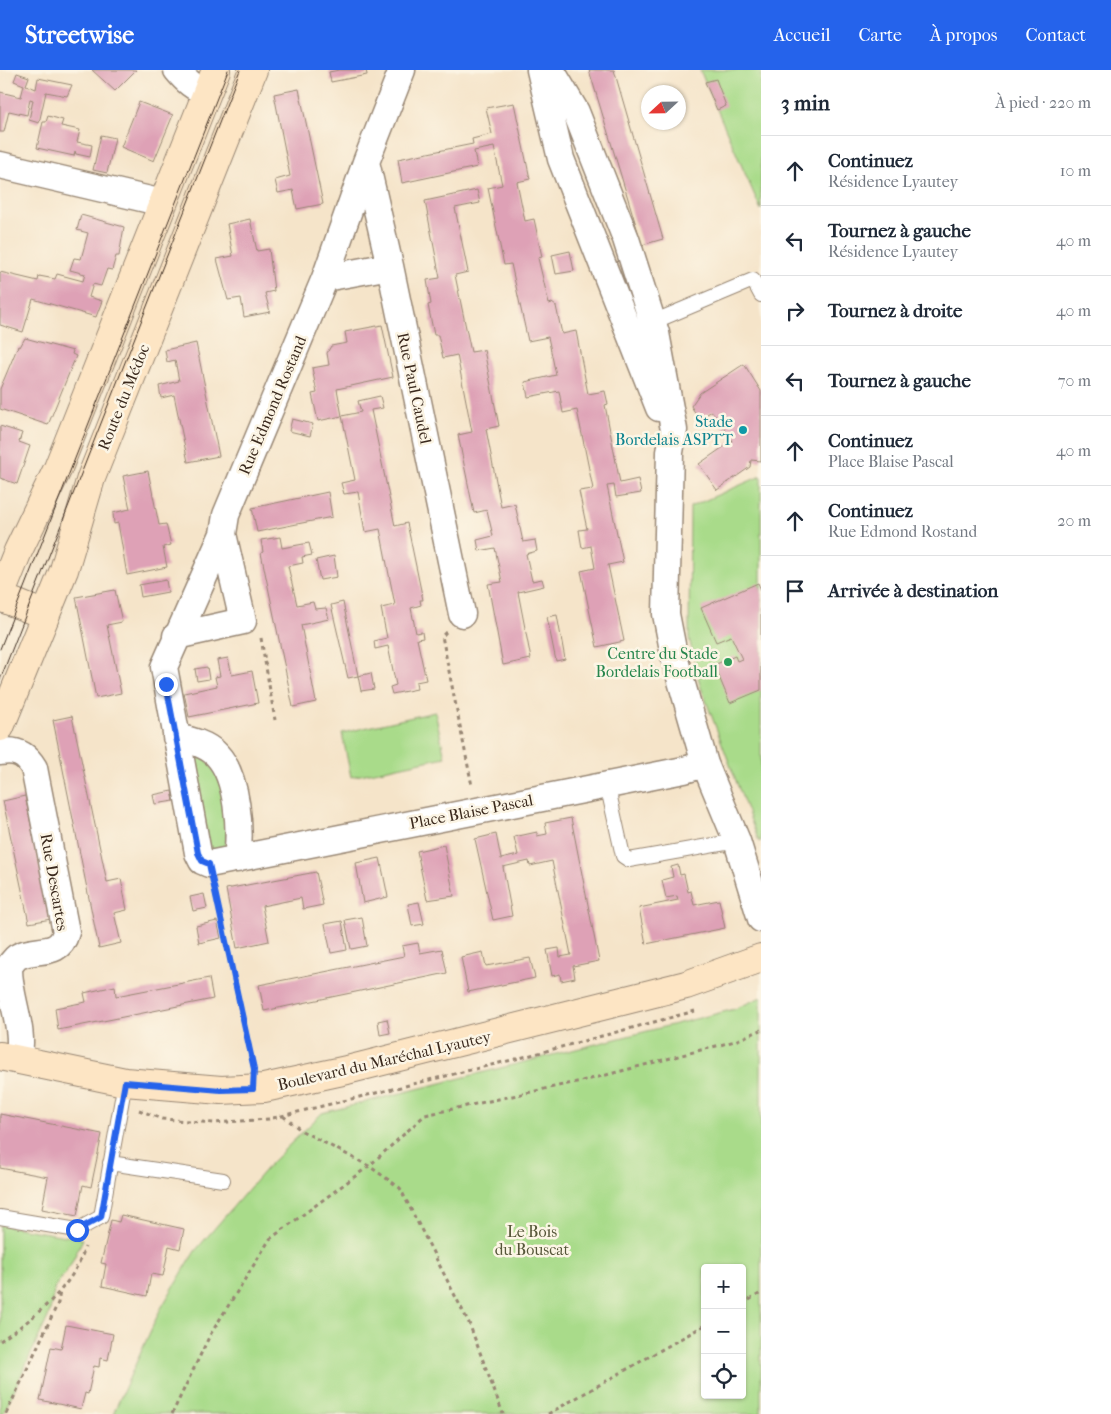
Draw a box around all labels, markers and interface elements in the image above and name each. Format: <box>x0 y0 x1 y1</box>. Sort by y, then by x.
text: Streetwise <box>25 21 134 49</box>
text: Accueil <box>774 25 831 46</box>
text: Carte <box>859 25 902 46</box>
text: À propos <box>930 25 997 46</box>
text: Contact <box>1025 25 1086 46</box>
north arrow <box>641 85 686 130</box>
text: 3 min <box>781 91 830 115</box>
text: À pied · 220 m <box>995 93 1091 112</box>
text: Continuez <box>828 150 913 172</box>
icon: ahead <box>781 157 809 185</box>
text: 10 m <box>1060 161 1091 180</box>
text: Résidence Lyautey <box>828 172 958 191</box>
text: Tournez à gauche <box>828 220 971 242</box>
icon: left <box>781 227 809 255</box>
text: 40 m <box>1056 231 1091 250</box>
text: Résidence Lyautey <box>828 242 958 261</box>
icon: right <box>781 297 809 325</box>
text: Tournez à droite <box>828 300 962 322</box>
text: 40 m <box>1056 301 1091 320</box>
street label: Rue Paul Caudel <box>393 331 436 446</box>
street label: Rue Edmond Rostand <box>235 333 310 478</box>
street label: Route du Médoc <box>94 341 153 453</box>
icon: left <box>781 367 809 395</box>
text: Tournez à gauche <box>828 370 971 392</box>
text: 70 m <box>1058 371 1091 390</box>
place label: Stade Bordelais ASPTT <box>615 412 733 449</box>
marker: Stade Bordelais ASPTT <box>737 424 749 436</box>
text: Continuez <box>828 430 913 452</box>
icon: ahead <box>781 437 809 465</box>
text: 40 m <box>1056 441 1091 460</box>
text: Place Blaise Pascal <box>828 452 954 471</box>
text: Continuez <box>828 500 913 522</box>
icon: ahead <box>781 507 809 535</box>
text: 20 m <box>1057 511 1091 530</box>
text: Rue Edmond Rostand <box>828 522 977 541</box>
icon: arrive <box>781 577 809 605</box>
text: Arrivée à destination <box>828 580 998 602</box>
place label: Centre du Stade Bordelais Football <box>596 644 719 681</box>
marker: Centre du Stade Bordelais Football <box>722 656 734 668</box>
route end <box>155 673 178 696</box>
street label: Place Blaise Pascal <box>408 790 535 833</box>
street label: Rue Descartes <box>37 832 72 932</box>
street label: Boulevard du Maréchal Lyautey <box>276 1027 493 1094</box>
route start <box>66 1219 89 1242</box>
park label: Le Bois du Bouscat <box>495 1222 570 1259</box>
map controls <box>701 1264 746 1399</box>
button: + <box>701 1264 746 1309</box>
button: − <box>701 1309 746 1354</box>
button: locate <box>701 1354 746 1399</box>

